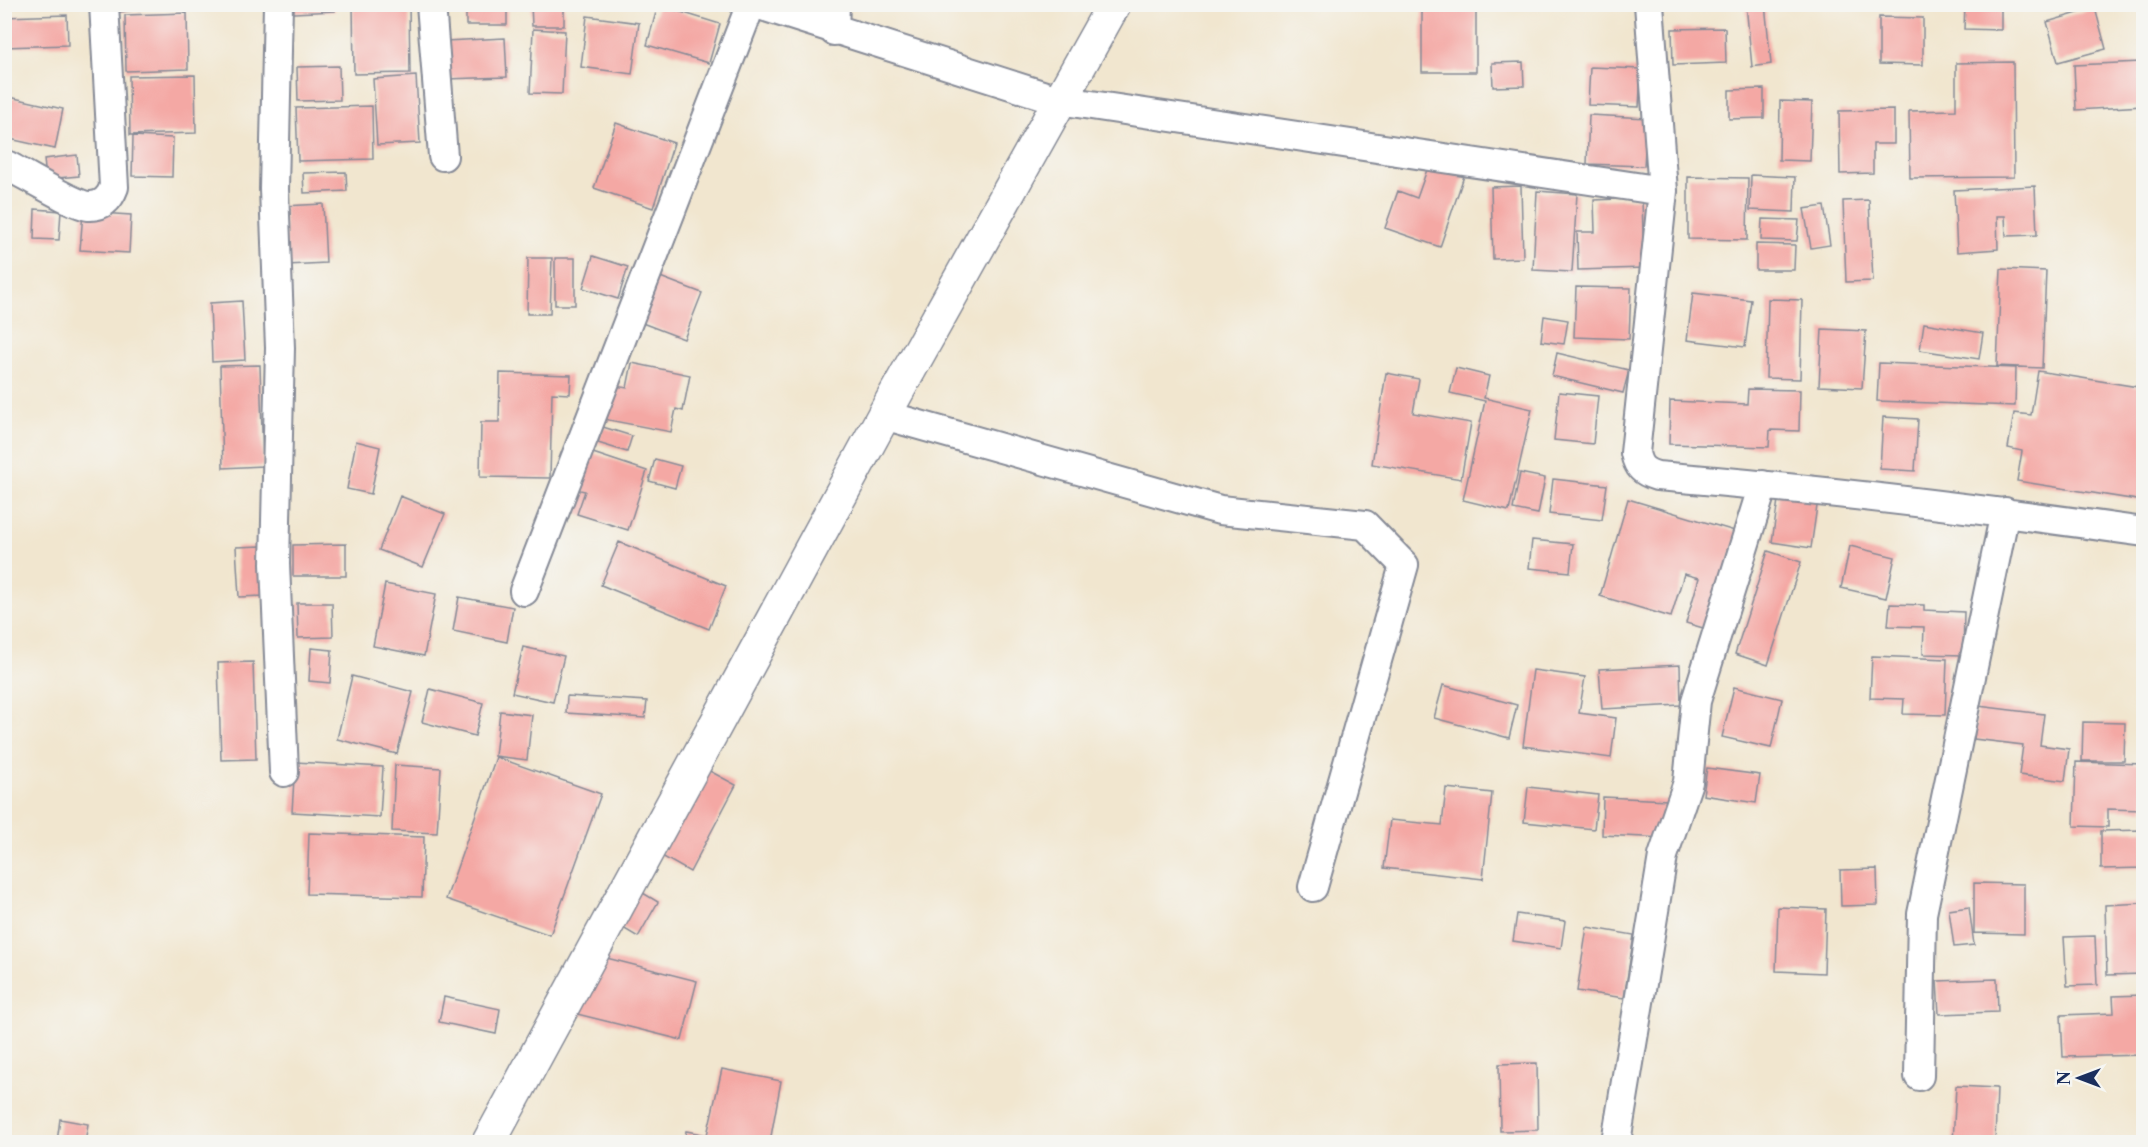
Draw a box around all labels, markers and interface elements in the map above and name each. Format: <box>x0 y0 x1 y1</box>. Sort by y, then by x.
north arrow <box>2049 1048 2109 1108</box>
text: N <box>2054 1071 2074 1085</box>

